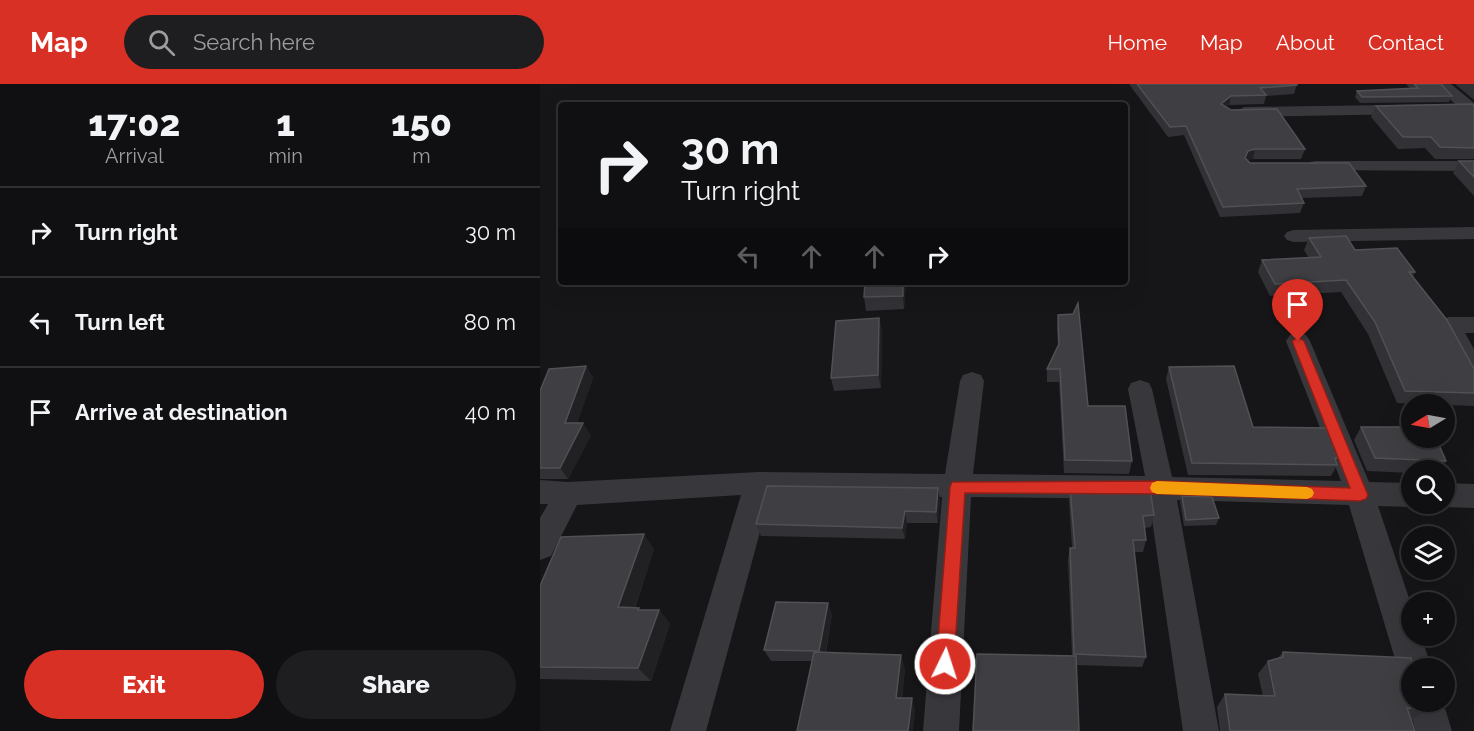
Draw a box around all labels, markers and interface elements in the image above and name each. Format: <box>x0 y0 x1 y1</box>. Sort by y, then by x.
search box <box>124 15 544 69</box>
text: Map <box>30 26 88 59</box>
icon: search <box>145 26 178 59</box>
text: Search here <box>193 29 315 55</box>
text: Home <box>1108 30 1167 55</box>
text: Map <box>1200 30 1243 55</box>
text: About <box>1276 30 1335 55</box>
text: Contact <box>1368 30 1444 55</box>
text: 17:02 <box>88 102 180 144</box>
text: 1 <box>276 102 295 144</box>
text: 150 <box>391 102 452 144</box>
text: 30 m <box>681 125 779 174</box>
icon: right <box>582 126 660 204</box>
text: Arrival <box>105 144 164 168</box>
text: min <box>268 144 303 168</box>
text: m <box>412 144 431 168</box>
text: Turn right <box>681 175 800 206</box>
icon: right <box>24 216 57 249</box>
text: Turn right <box>75 219 178 245</box>
text: 30 m <box>465 219 516 245</box>
icon: left <box>732 240 765 273</box>
icon: ahead <box>795 240 828 273</box>
icon: ahead <box>858 240 891 273</box>
icon: right <box>921 240 954 273</box>
pin <box>1272 279 1323 341</box>
icon: arrive <box>1281 288 1314 321</box>
icon: left <box>24 306 57 339</box>
text: Turn left <box>75 309 165 335</box>
text: 80 m <box>464 309 516 335</box>
north arrow <box>1401 394 1455 448</box>
map controls <box>1401 394 1455 712</box>
icon: arrive <box>24 396 57 429</box>
text: Arrive at destination <box>75 399 288 425</box>
text: 40 m <box>465 399 516 425</box>
button: search <box>1401 460 1455 514</box>
button: layers <box>1401 526 1455 580</box>
button: + <box>1401 592 1455 646</box>
position arrow <box>913 632 977 696</box>
button: Exit <box>24 650 264 719</box>
button: Share <box>276 650 516 719</box>
button: − <box>1401 658 1455 712</box>

